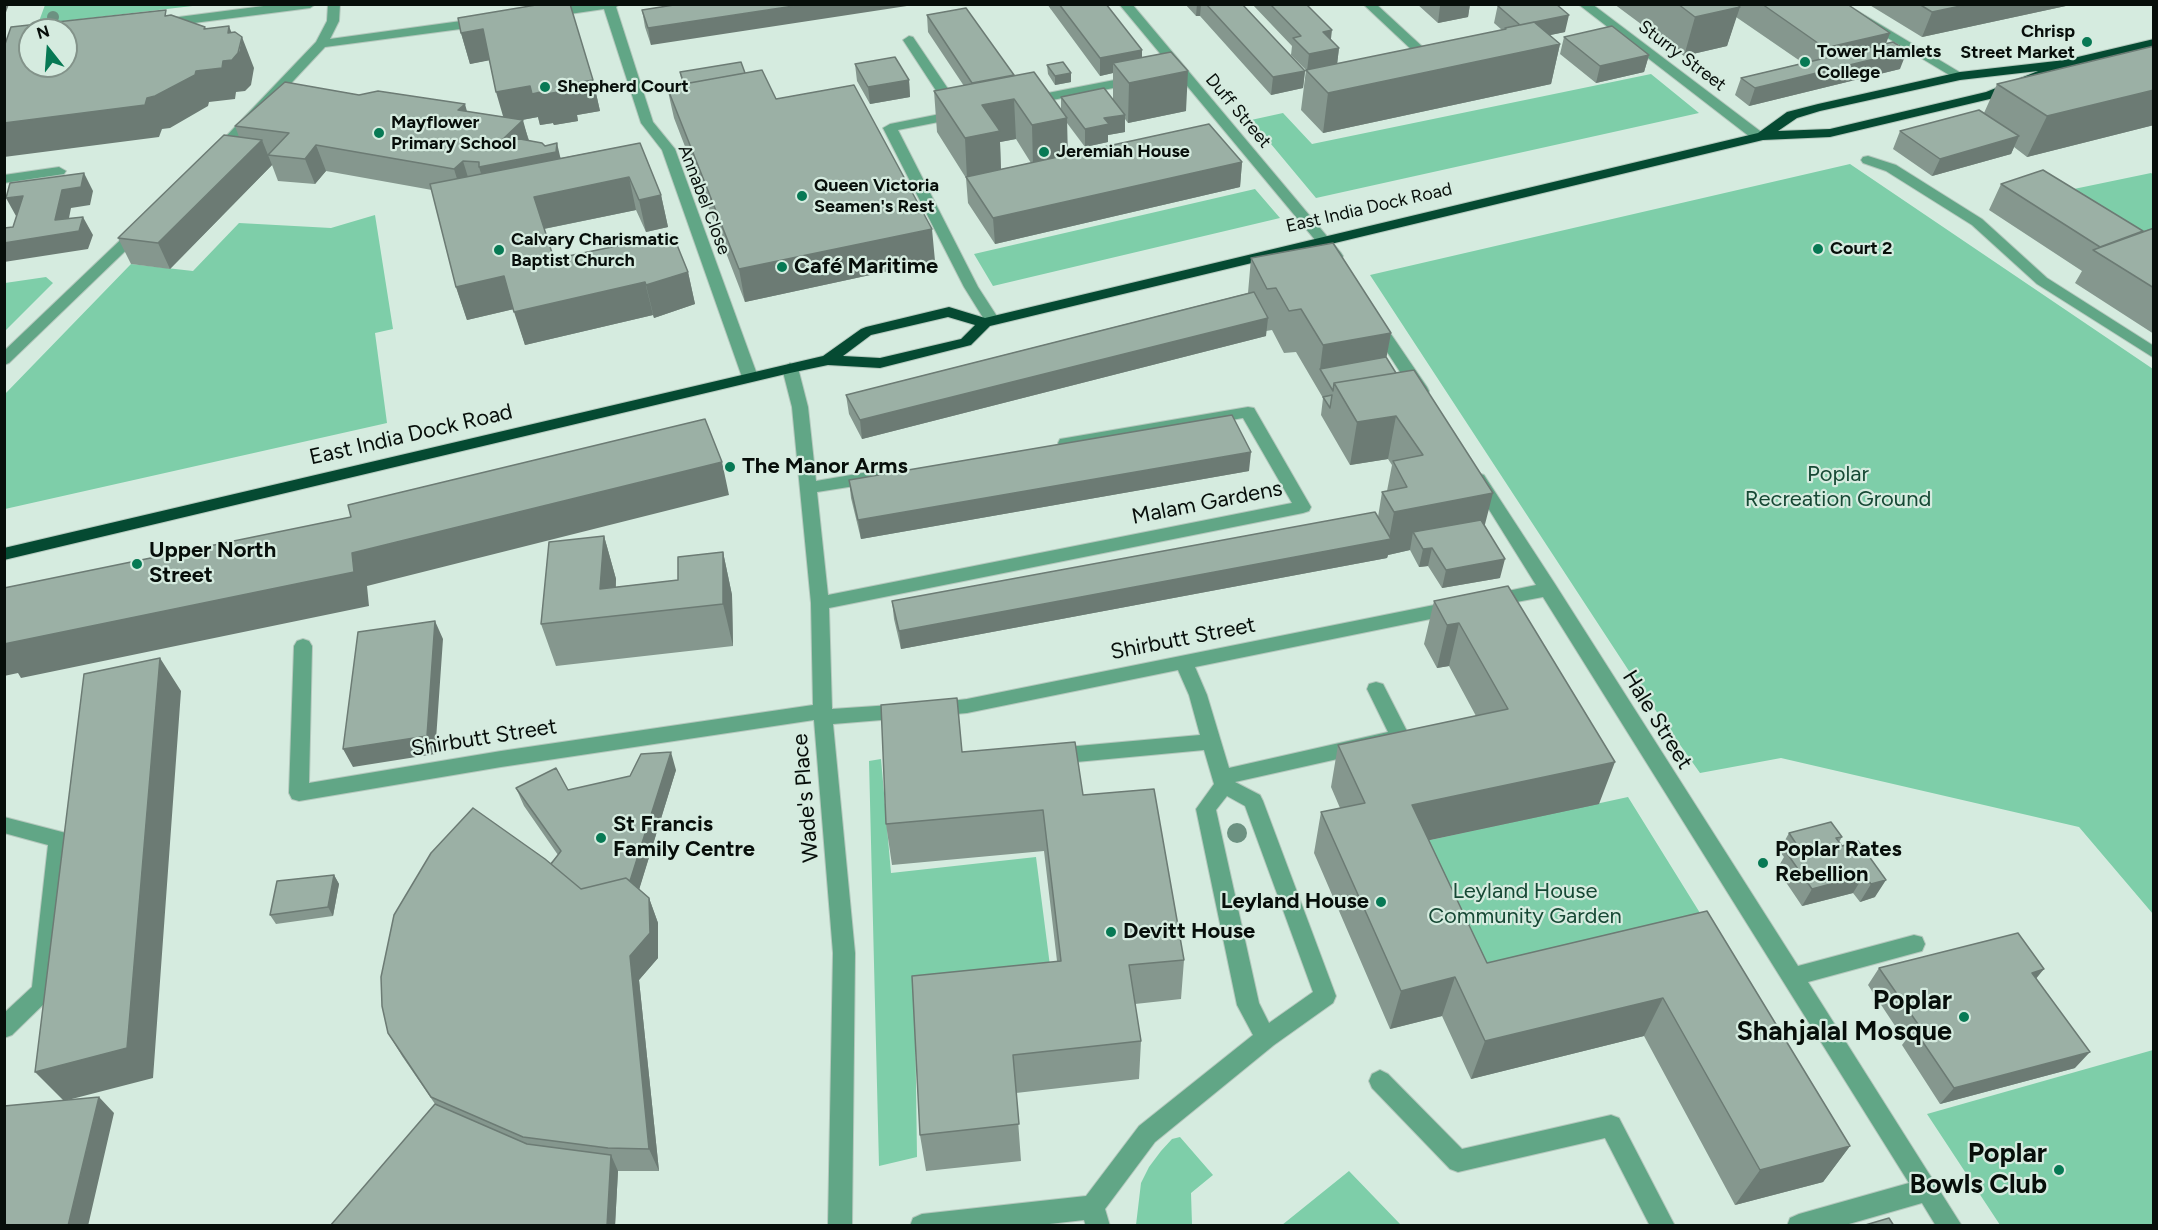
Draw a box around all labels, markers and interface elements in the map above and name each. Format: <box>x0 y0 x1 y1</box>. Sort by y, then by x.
street label: Sturry Street <box>1634 16 1730 96</box>
north arrow <box>18 18 78 78</box>
text: N <box>34 21 52 43</box>
place label: Chrisp Street Market <box>1960 21 2075 63</box>
marker: Chrisp Street Market <box>2080 35 2094 49</box>
place label: Tower Hamlets College <box>1817 41 1941 84</box>
marker: Tower Hamlets College <box>1798 55 1812 69</box>
street label: Duff Street <box>1201 69 1275 153</box>
place label: Shepherd Court <box>557 76 689 98</box>
marker: Shepherd Court <box>538 80 552 94</box>
place label: Mayflower Primary School <box>391 112 516 154</box>
marker: Mayflower Primary School <box>372 126 386 140</box>
place label: Jeremiah House <box>1056 141 1190 163</box>
street label: Annabel Close <box>673 142 735 258</box>
marker: Jeremiah House <box>1037 145 1051 159</box>
place label: Queen Victoria Seamen's Rest <box>814 175 939 218</box>
street label: East India Dock Road <box>1284 178 1454 238</box>
marker: Queen Victoria Seamen's Rest <box>795 189 809 203</box>
place label: Calvary Charismatic Baptist Church <box>511 229 679 272</box>
place label: Court 2 <box>1830 238 1892 260</box>
marker: Court 2 <box>1811 242 1825 256</box>
marker: Calvary Charismatic Baptist Church <box>492 243 506 257</box>
place label: Café Maritime <box>794 254 938 280</box>
marker: Café Maritime <box>775 260 789 274</box>
street label: East India Dock Road <box>307 399 515 471</box>
place label: The Manor Arms <box>742 454 908 480</box>
marker: The Manor Arms <box>723 460 737 474</box>
park label: Poplar Recreation Ground <box>1745 462 1931 514</box>
street label: Malam Gardens <box>1129 475 1285 531</box>
place label: Upper North Street <box>149 538 276 590</box>
marker: Upper North Street <box>130 557 144 571</box>
street label: Shirbutt Street <box>1108 612 1258 666</box>
street label: Hale Street <box>1616 666 1698 774</box>
street label: Shirbutt Street <box>409 713 559 763</box>
street label: Wade's Place <box>787 733 825 863</box>
place label: St Francis Family Centre <box>613 812 755 864</box>
marker: St Francis Family Centre <box>594 831 608 845</box>
place label: Poplar Rates Rebellion <box>1775 837 1902 888</box>
marker: Poplar Rates Rebellion <box>1756 856 1770 870</box>
park label: Leyland House Community Garden <box>1428 879 1622 930</box>
place label: Leyland House <box>1221 889 1369 915</box>
marker: Leyland House <box>1374 895 1388 909</box>
place label: Devitt House <box>1123 919 1255 945</box>
marker: Devitt House <box>1104 925 1118 939</box>
place label: Poplar Shahjalal Mosque <box>1736 985 1952 1048</box>
marker: Poplar Shahjalal Mosque <box>1957 1010 1971 1024</box>
place label: Poplar Bowls Club <box>1910 1138 2047 1201</box>
marker: Poplar Bowls Club <box>2052 1163 2066 1177</box>

